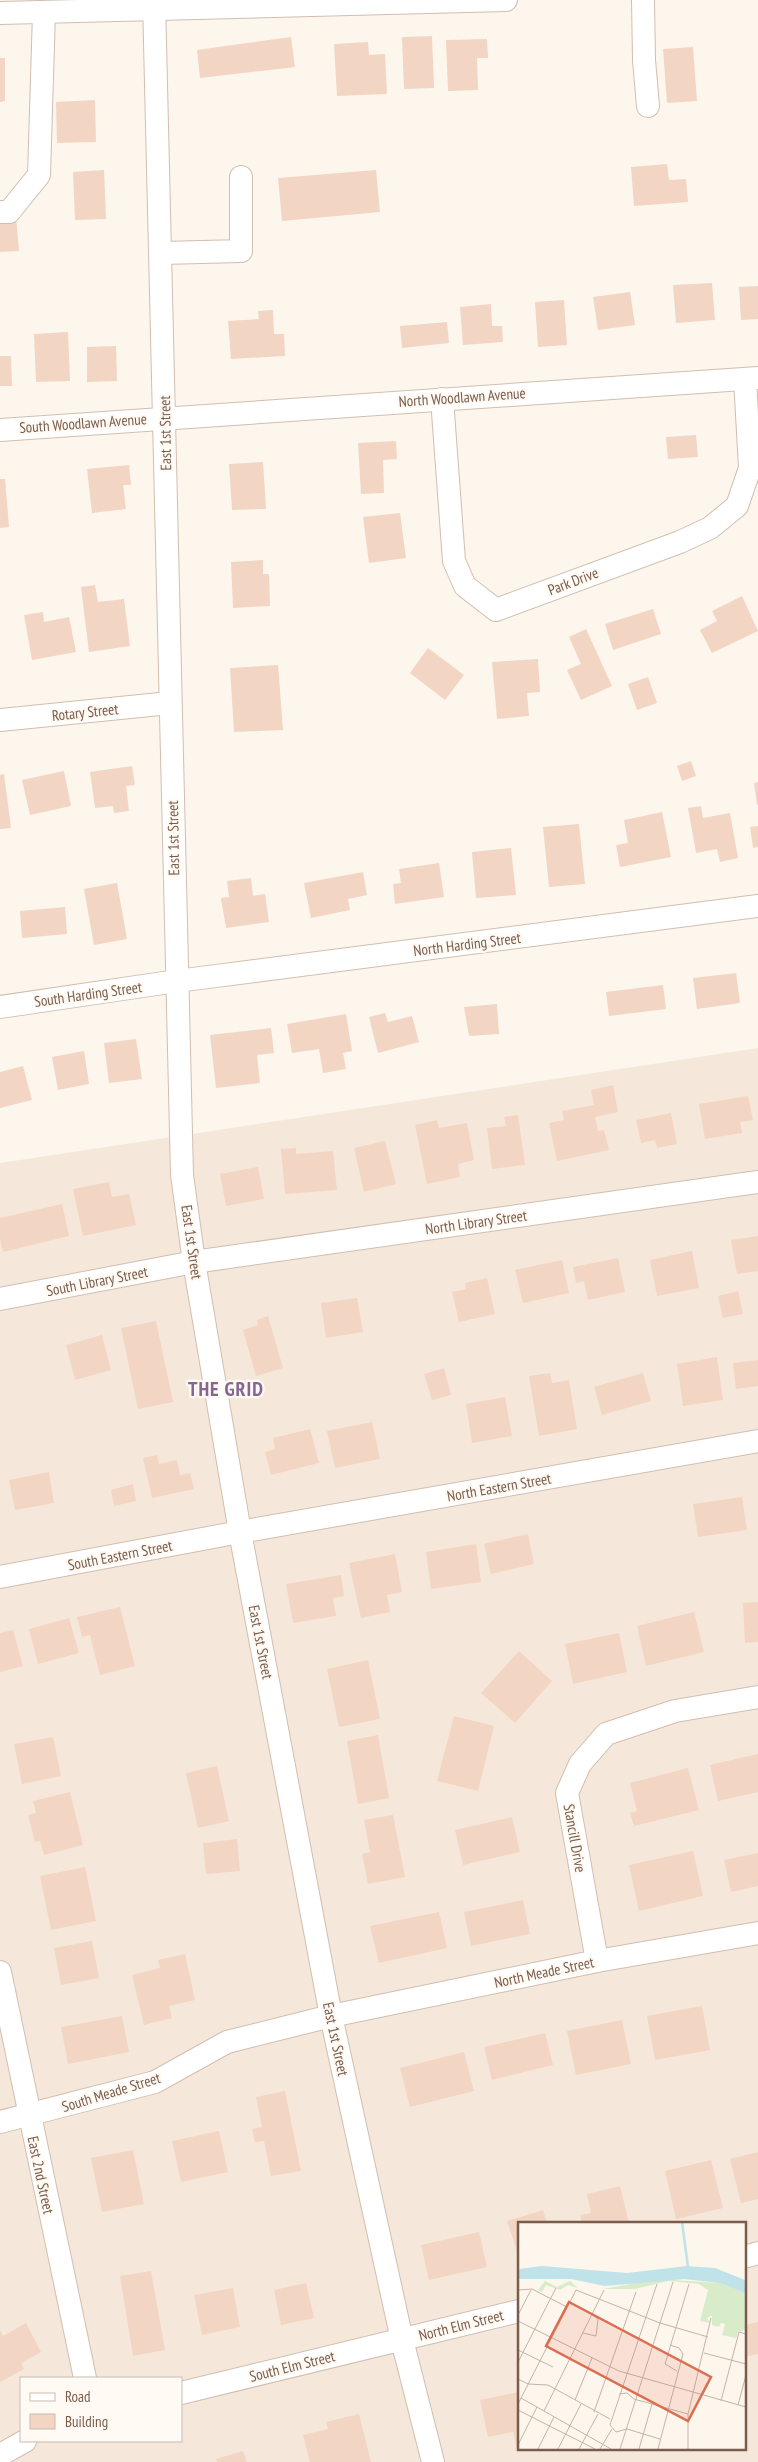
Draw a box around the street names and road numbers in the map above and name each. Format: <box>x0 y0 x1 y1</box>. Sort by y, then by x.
street label: North Woodlawn Avenue <box>398 383 526 411</box>
street label: East 1st Street <box>155 395 175 471</box>
street label: South Woodlawn Avenue <box>19 409 147 437</box>
street label: Park Drive <box>545 563 601 599</box>
street label: Rotary Street <box>51 699 119 725</box>
street label: East 1st Street <box>163 800 183 876</box>
street label: North Harding Street <box>412 928 522 960</box>
street label: South Harding Street <box>33 977 143 1011</box>
street label: East 1st Street <box>177 1204 207 1280</box>
street label: North Library Street <box>424 1205 528 1239</box>
street label: South Library Street <box>45 1262 149 1300</box>
street label: North Eastern Street <box>445 1468 553 1506</box>
street label: South Eastern Street <box>66 1536 174 1574</box>
street label: East 1st Street <box>245 1603 277 1681</box>
street label: Stancill Drive <box>560 1802 590 1874</box>
street label: North Meade Street <box>492 1952 596 1992</box>
street label: East 1st Street <box>319 2000 353 2078</box>
street label: South Meade Street <box>59 2068 163 2116</box>
street label: East 2nd Street <box>24 2134 58 2216</box>
street label: North Elm Street <box>417 2305 505 2345</box>
street label: South Elm Street <box>247 2346 337 2386</box>

